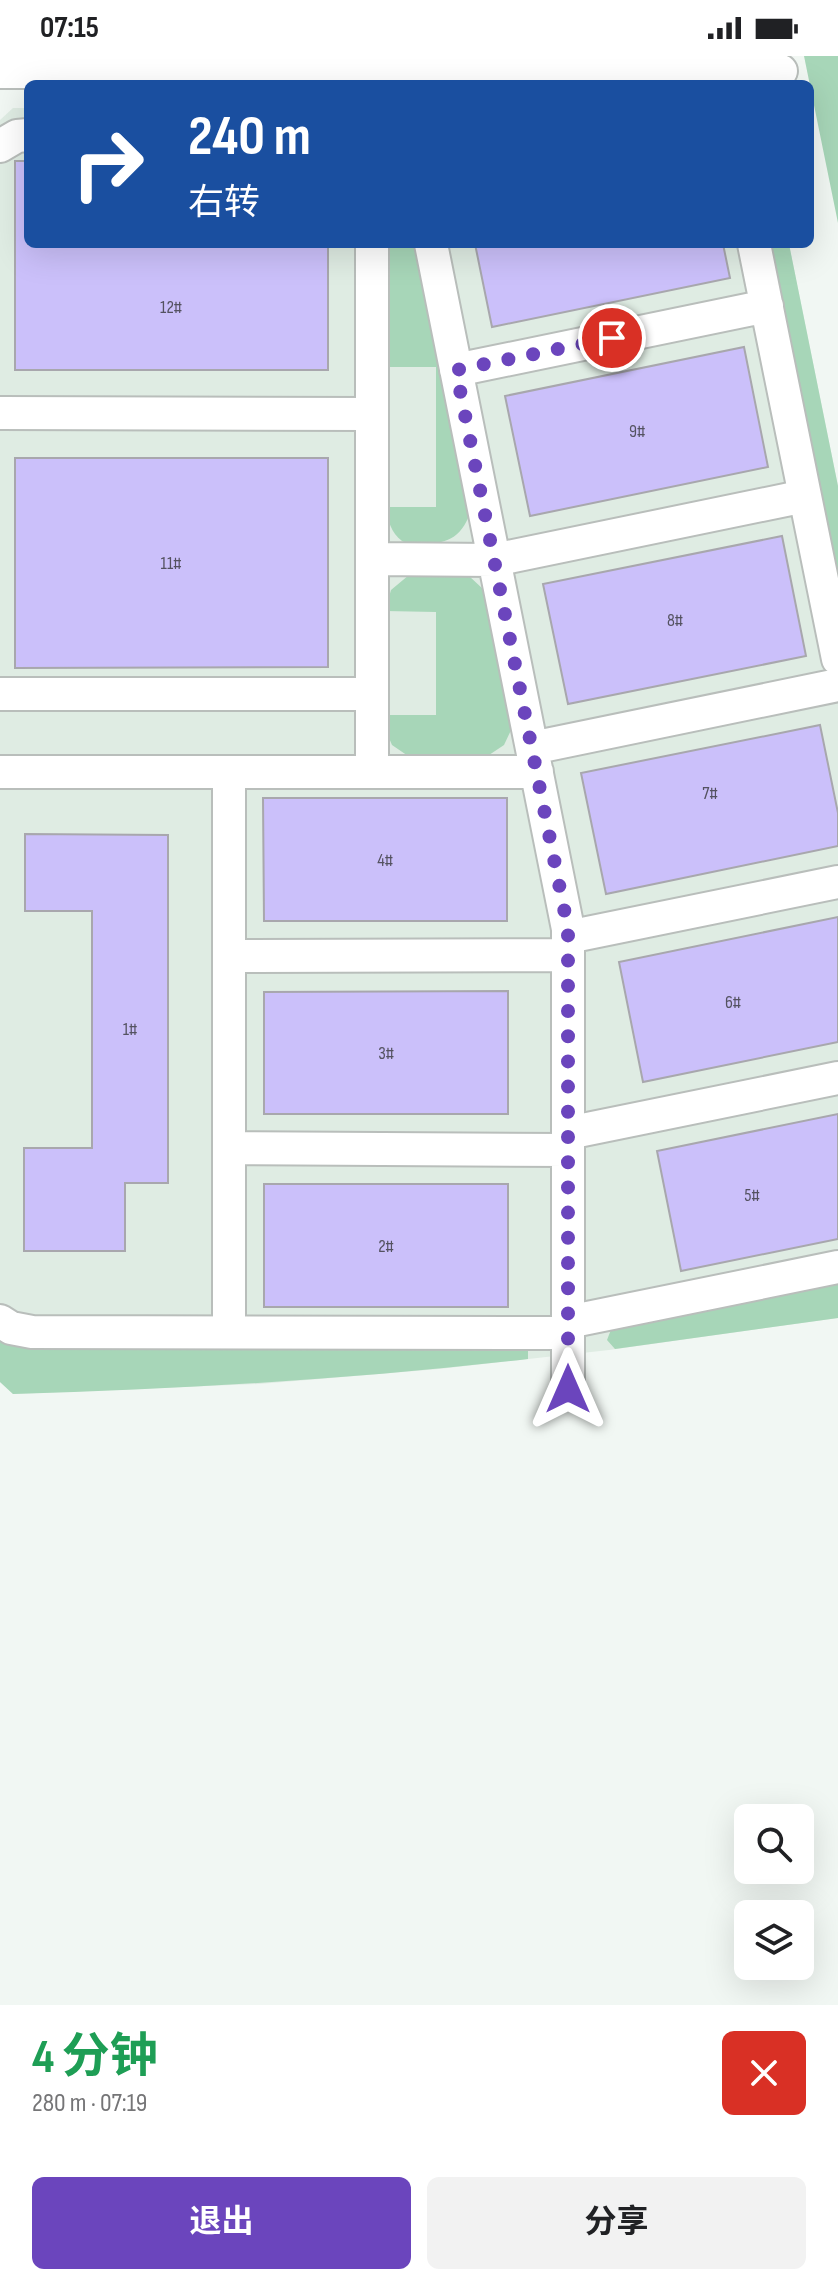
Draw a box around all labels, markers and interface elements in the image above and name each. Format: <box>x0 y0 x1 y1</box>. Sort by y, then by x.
text: 07:15 <box>40 10 99 46</box>
text: 240 m <box>188 104 311 171</box>
icon: right <box>56 112 160 216</box>
text: 右转 <box>188 182 260 225</box>
house number: 12# <box>160 297 182 318</box>
pin <box>578 304 646 372</box>
icon: arrive <box>590 316 634 360</box>
house number: 9# <box>629 421 645 442</box>
house number: 11# <box>161 553 181 574</box>
house number: 8# <box>667 610 683 631</box>
house number: 7# <box>702 783 718 804</box>
house number: 4# <box>377 850 393 871</box>
house number: 6# <box>725 992 741 1013</box>
house number: 1# <box>123 1019 137 1040</box>
house number: 3# <box>378 1043 394 1064</box>
house number: 5# <box>744 1185 760 1206</box>
house number: 2# <box>378 1236 394 1257</box>
position arrow <box>526 1347 610 1431</box>
map controls <box>734 1804 814 1980</box>
button: search <box>734 1804 814 1884</box>
button: layers <box>734 1900 814 1980</box>
text: 4 分钟 <box>32 2029 158 2086</box>
button: close <box>722 2031 806 2115</box>
text: 280 m · 07:19 <box>32 2088 147 2119</box>
button: 退出 <box>32 2177 411 2269</box>
button: 分享 <box>427 2177 806 2269</box>

